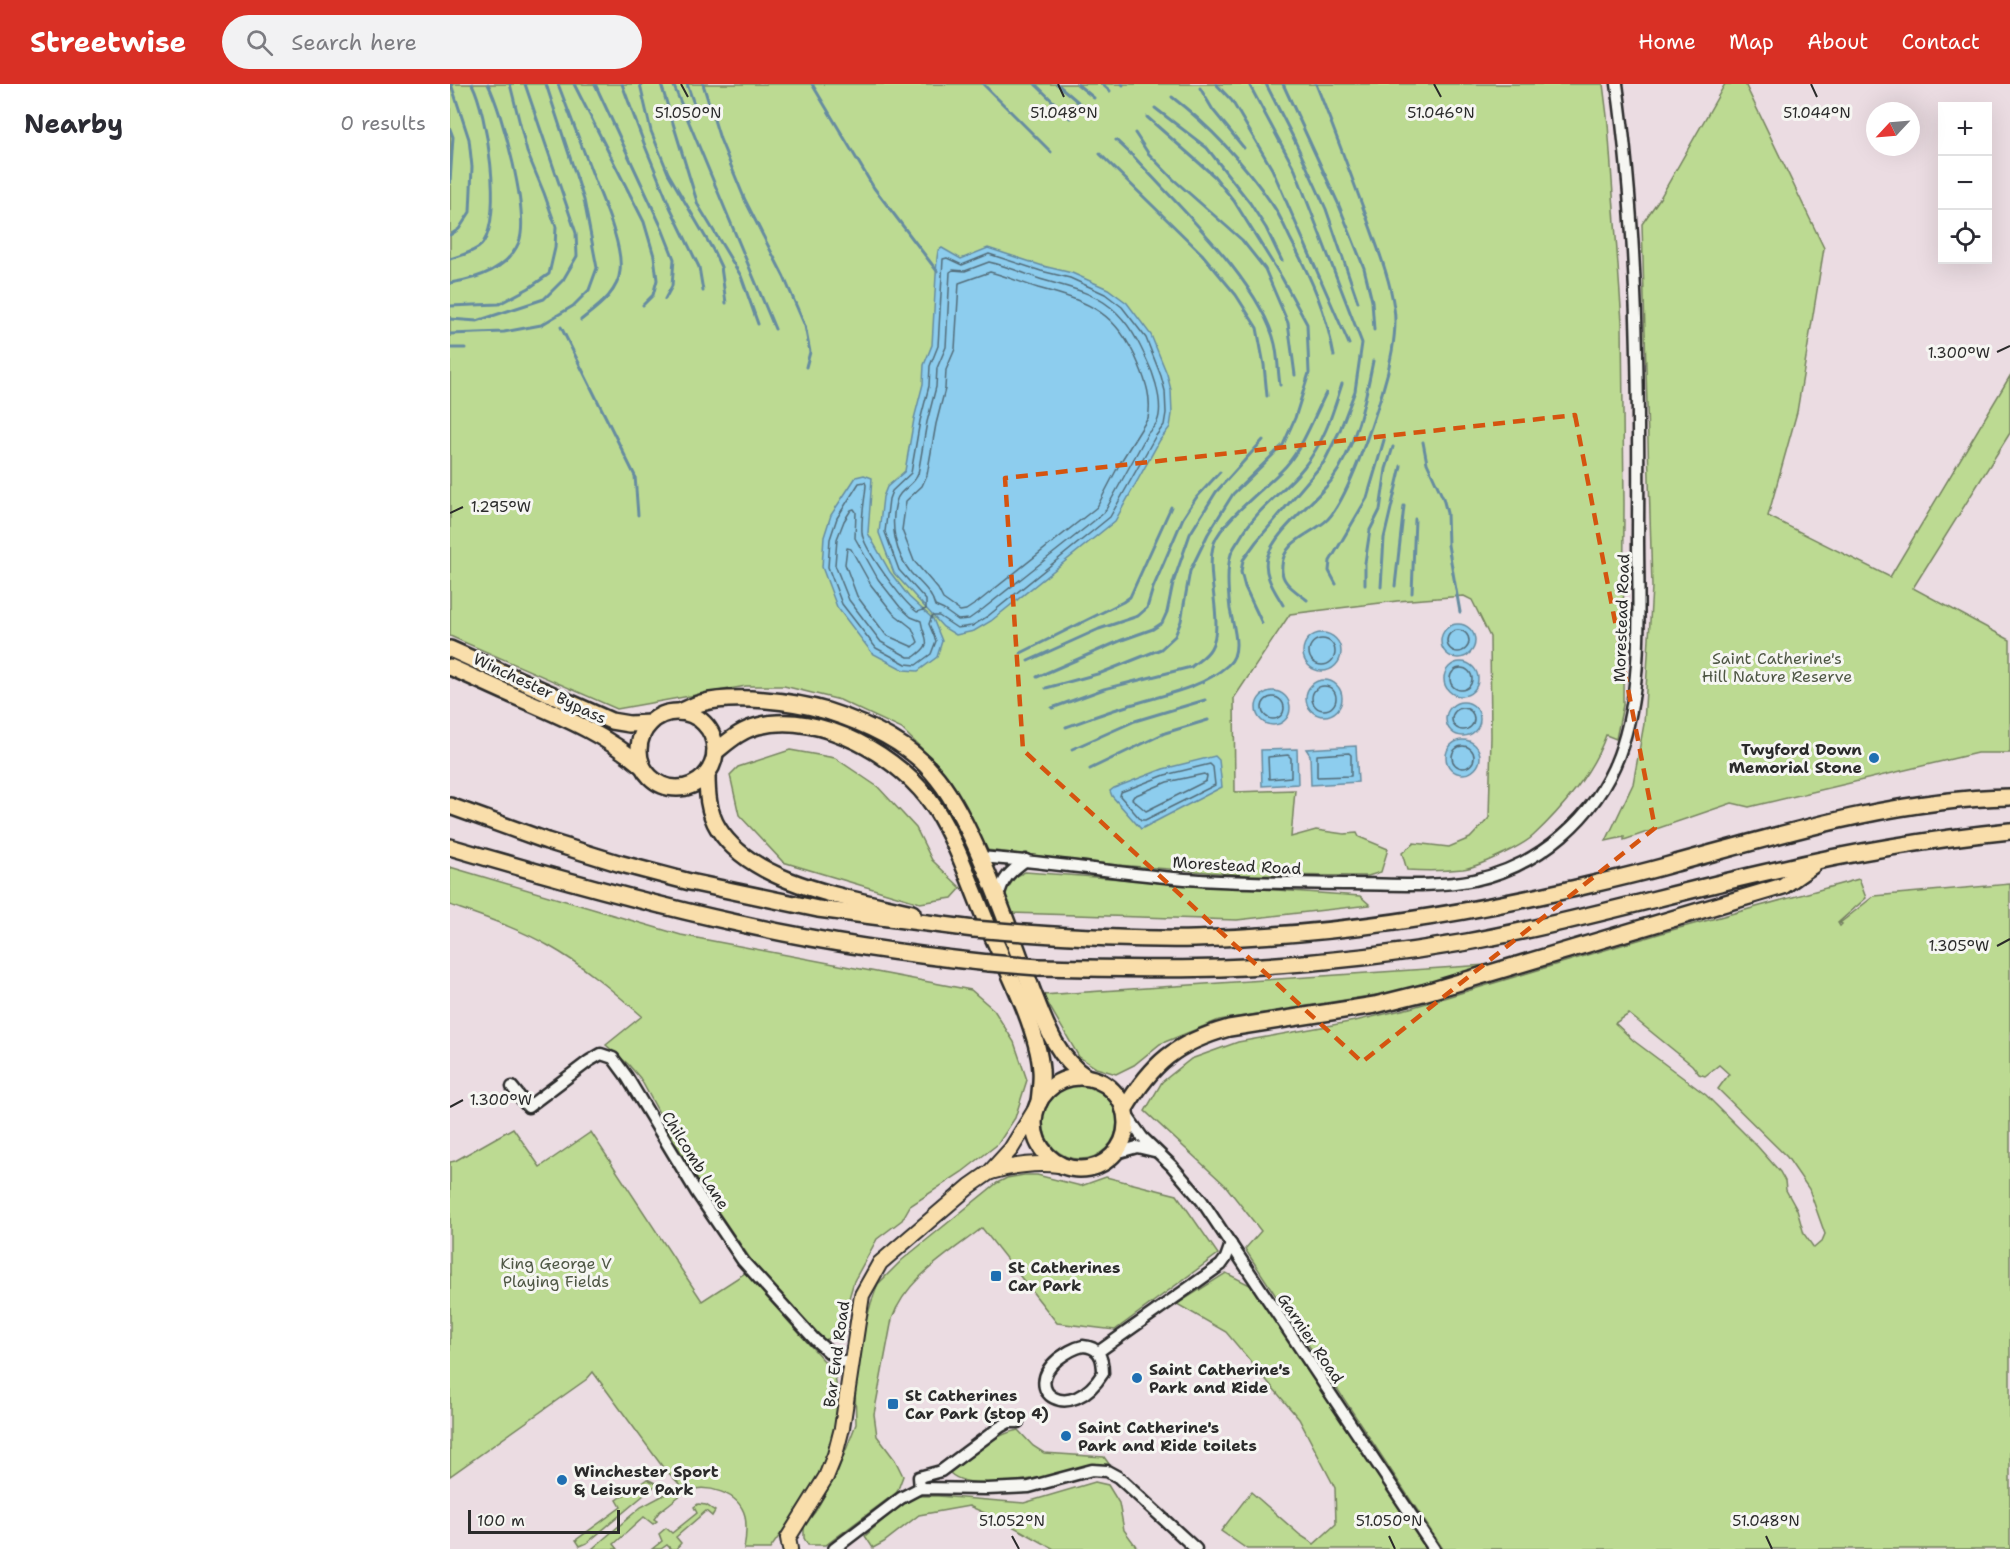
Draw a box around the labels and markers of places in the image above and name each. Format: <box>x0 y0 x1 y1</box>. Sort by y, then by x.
place label: Twyford Down Memorial Stone <box>1729 739 1862 778</box>
marker: Twyford Down Memorial Stone <box>1867 751 1881 765</box>
place label: St Catherines Car Park <box>1008 1257 1121 1296</box>
marker: St Catherines Car Park <box>989 1269 1003 1283</box>
place label: Saint Catherine's Park and Ride <box>1149 1359 1290 1398</box>
marker: Saint Catherine's Park and Ride <box>1130 1371 1144 1385</box>
place label: St Catherines Car Park (stop 4) <box>905 1385 1049 1424</box>
marker: St Catherines Car Park (stop 4) <box>886 1397 900 1411</box>
place label: Saint Catherine's Park and Ride toilets <box>1078 1417 1257 1456</box>
marker: Saint Catherine's Park and Ride toilets <box>1059 1429 1073 1443</box>
place label: Winchester Sport & Leisure Park <box>574 1461 719 1500</box>
marker: Winchester Sport & Leisure Park <box>555 1473 569 1487</box>

